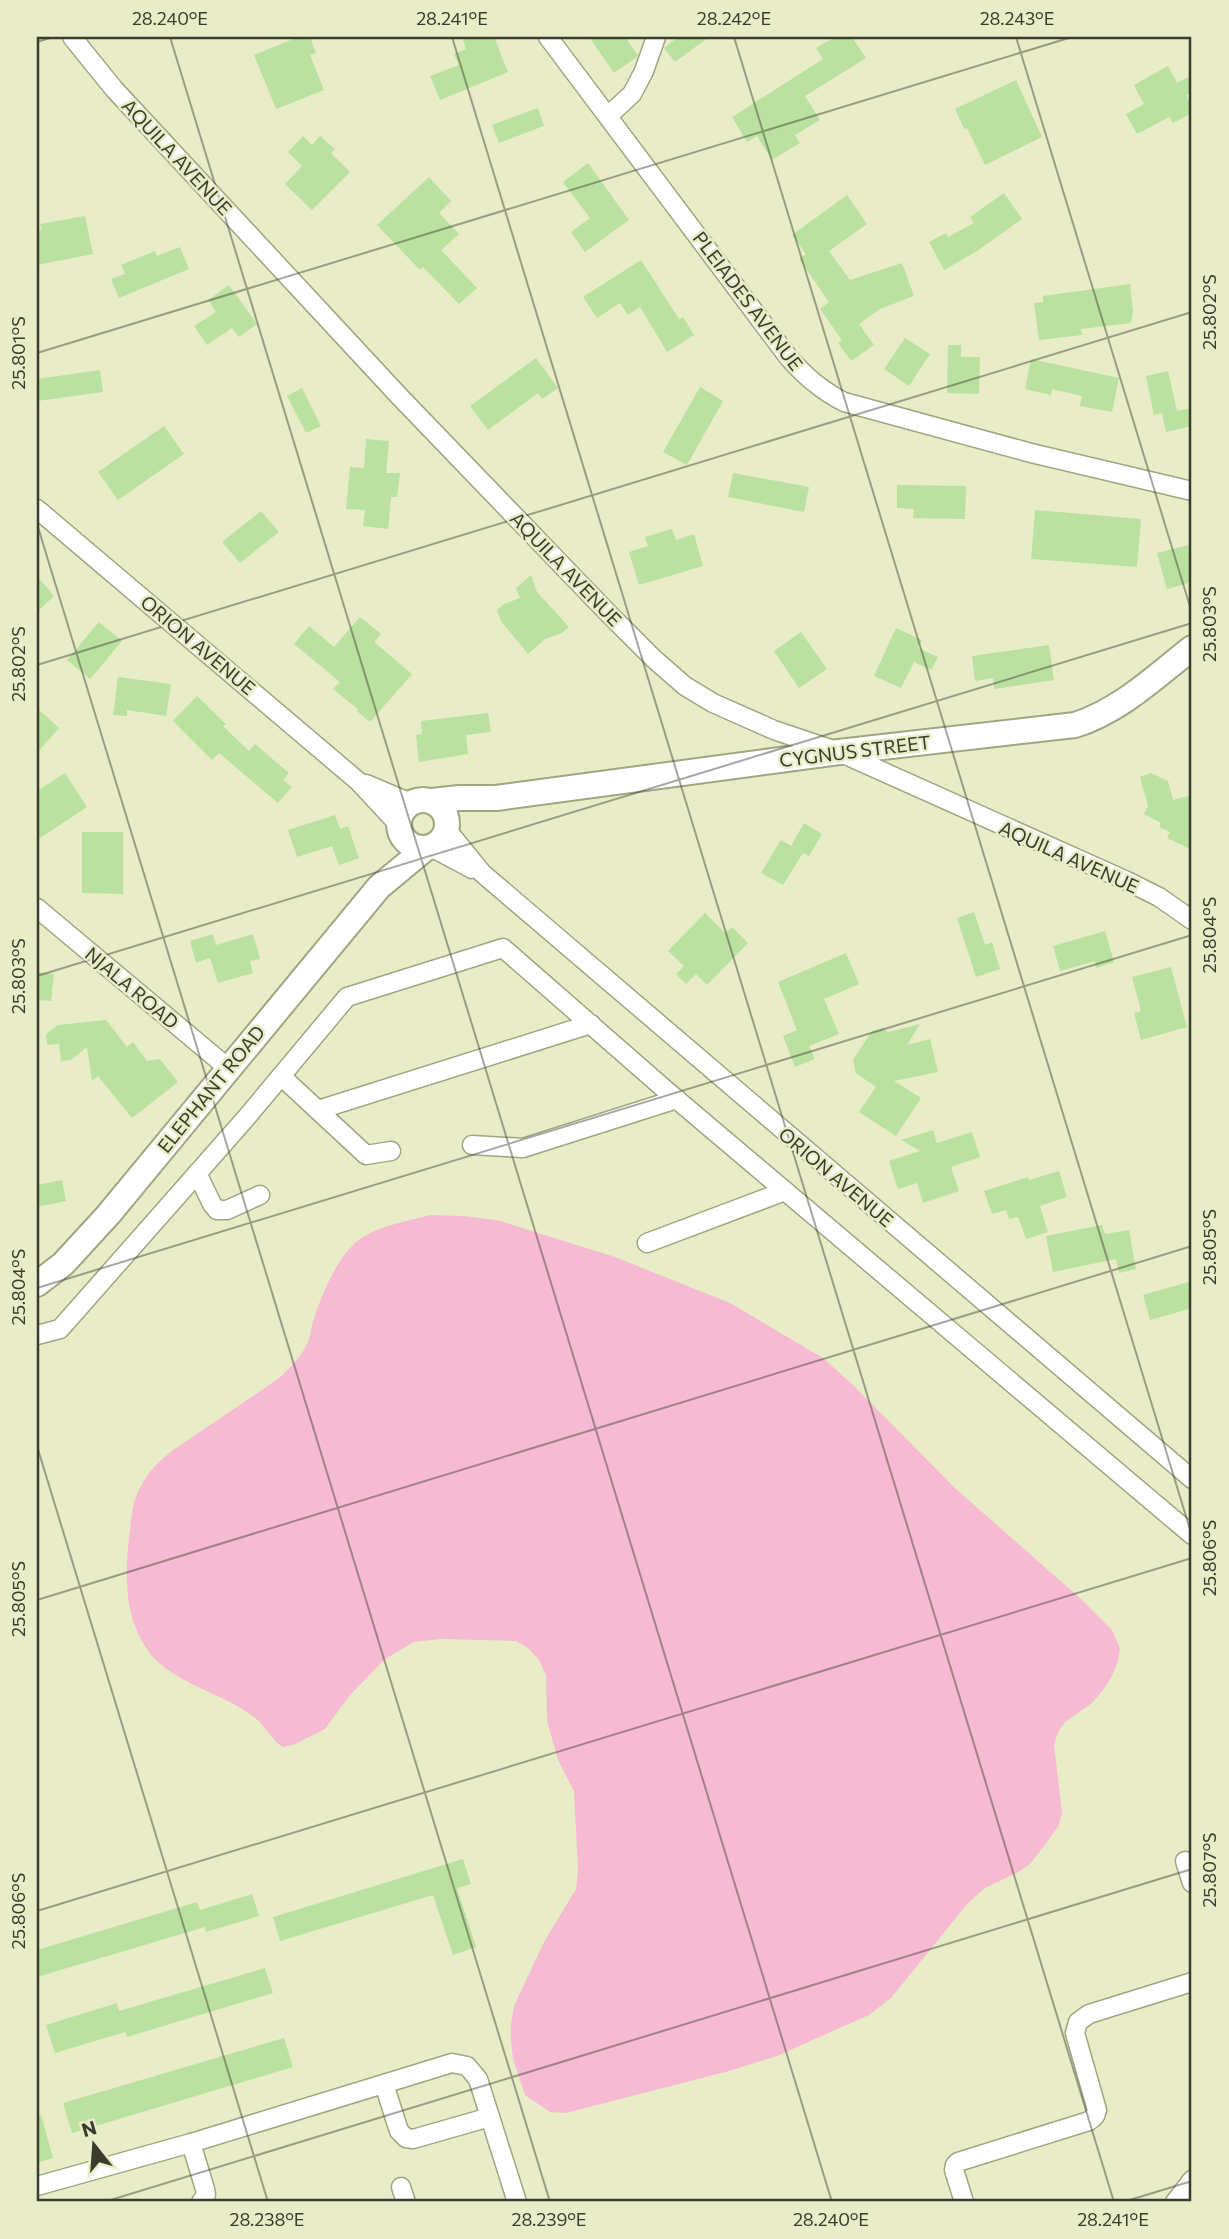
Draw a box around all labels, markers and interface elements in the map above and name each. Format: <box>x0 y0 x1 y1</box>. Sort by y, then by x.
text: 28.240°E <box>132 7 208 29</box>
text: 28.241°E <box>416 7 488 29</box>
text: 28.242°E <box>697 7 771 29</box>
text: 28.243°E <box>980 7 1054 29</box>
street label: AQUILA AVENUE <box>118 94 237 220</box>
street label: PLEIADES AVENUE <box>689 227 808 375</box>
text: 25.802°S <box>1198 274 1220 350</box>
text: 25.801°S <box>7 316 29 390</box>
street label: AQUILA AVENUE <box>506 507 627 631</box>
text: 25.803°S <box>1198 586 1220 662</box>
street label: ORION AVENUE <box>136 590 260 699</box>
text: 25.802°S <box>7 626 29 702</box>
street label: CYGNUS STREET <box>778 730 932 771</box>
street label: AQUILA AVENUE <box>996 815 1143 898</box>
text: 25.804°S <box>1198 897 1220 973</box>
text: 25.803°S <box>7 938 29 1014</box>
street label: NJALA ROAD <box>81 942 184 1033</box>
street label: ELEPHANT ROAD <box>152 1020 269 1157</box>
street label: ORION AVENUE <box>774 1122 898 1231</box>
text: 25.805°S <box>1198 1209 1220 1285</box>
text: 25.804°S <box>7 1249 29 1325</box>
text: 25.806°S <box>1198 1520 1220 1596</box>
text: 25.805°S <box>7 1561 29 1637</box>
text: 25.807°S <box>1198 1832 1220 1908</box>
text: 25.806°S <box>7 1873 29 1949</box>
north arrow <box>60 2110 130 2180</box>
text: N <box>79 2115 99 2141</box>
text: 28.238°E <box>229 2208 305 2230</box>
text: 28.239°E <box>511 2208 587 2230</box>
text: 28.240°E <box>793 2208 869 2230</box>
text: 28.241°E <box>1077 2208 1149 2230</box>

